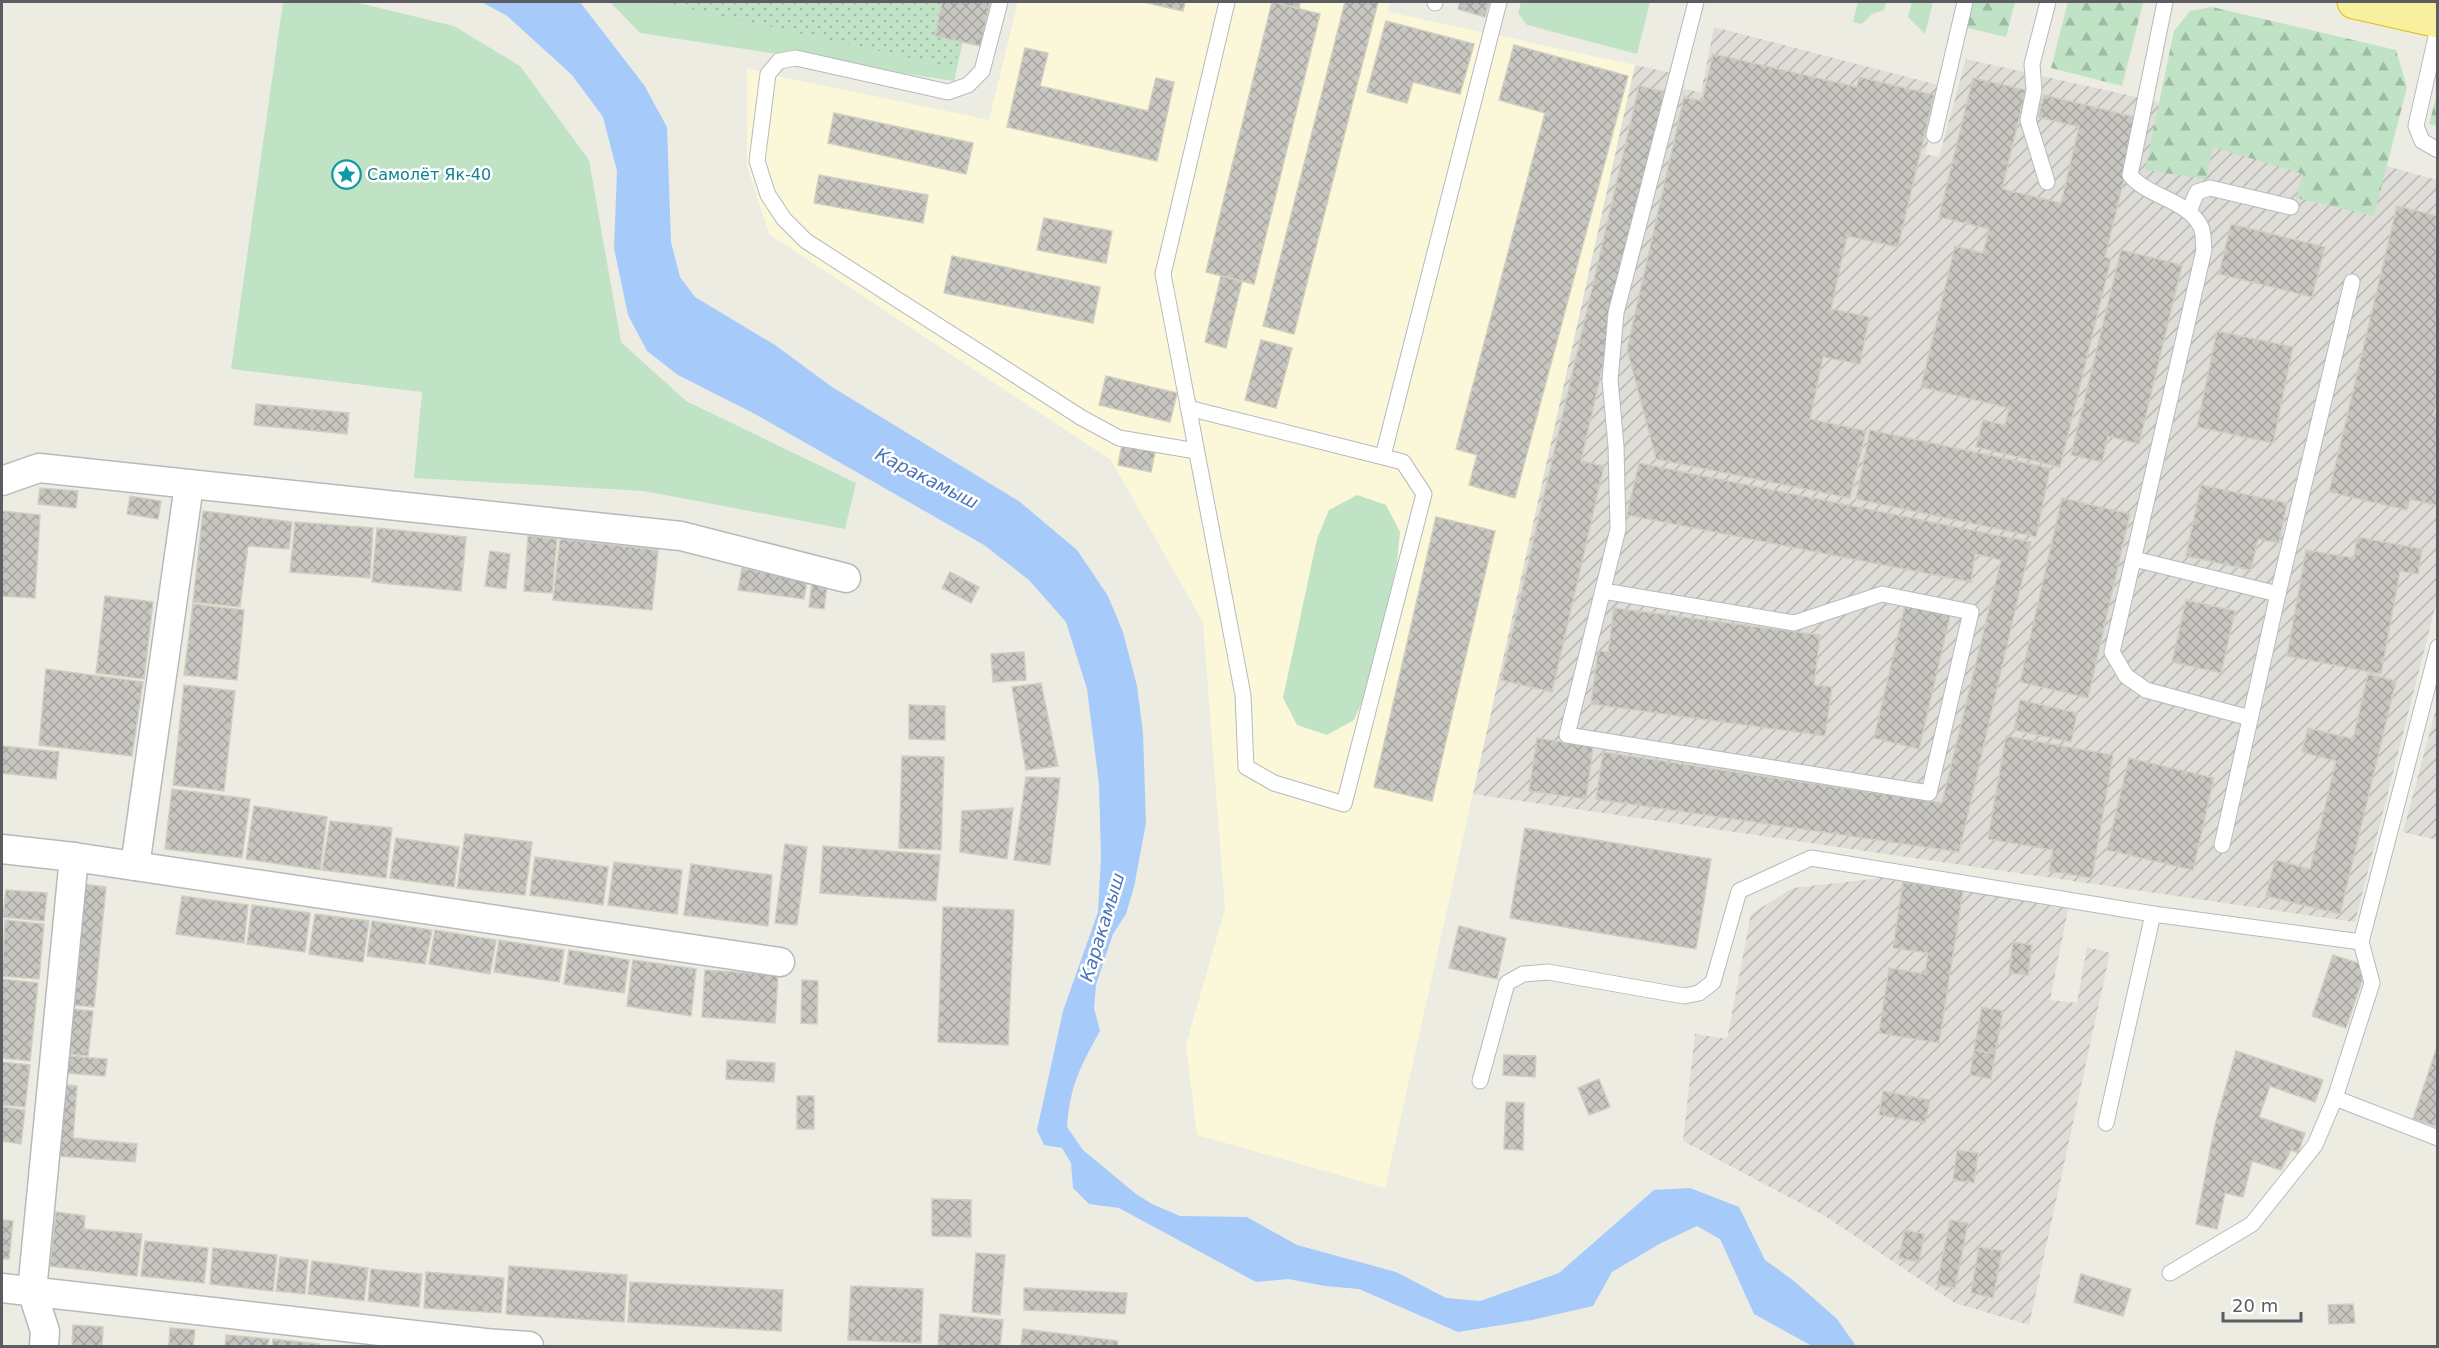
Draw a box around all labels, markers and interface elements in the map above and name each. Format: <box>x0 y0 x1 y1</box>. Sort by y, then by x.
place icon: Самолёт Як-40 <box>330 158 362 190</box>
place label: Самолёт Як-40 <box>367 165 491 184</box>
water label: Каракамыш <box>872 443 982 513</box>
water label: Каракамыш <box>1076 870 1128 984</box>
scale bar <box>2223 1285 2301 1323</box>
text: 20 m <box>2232 1295 2278 1316</box>

